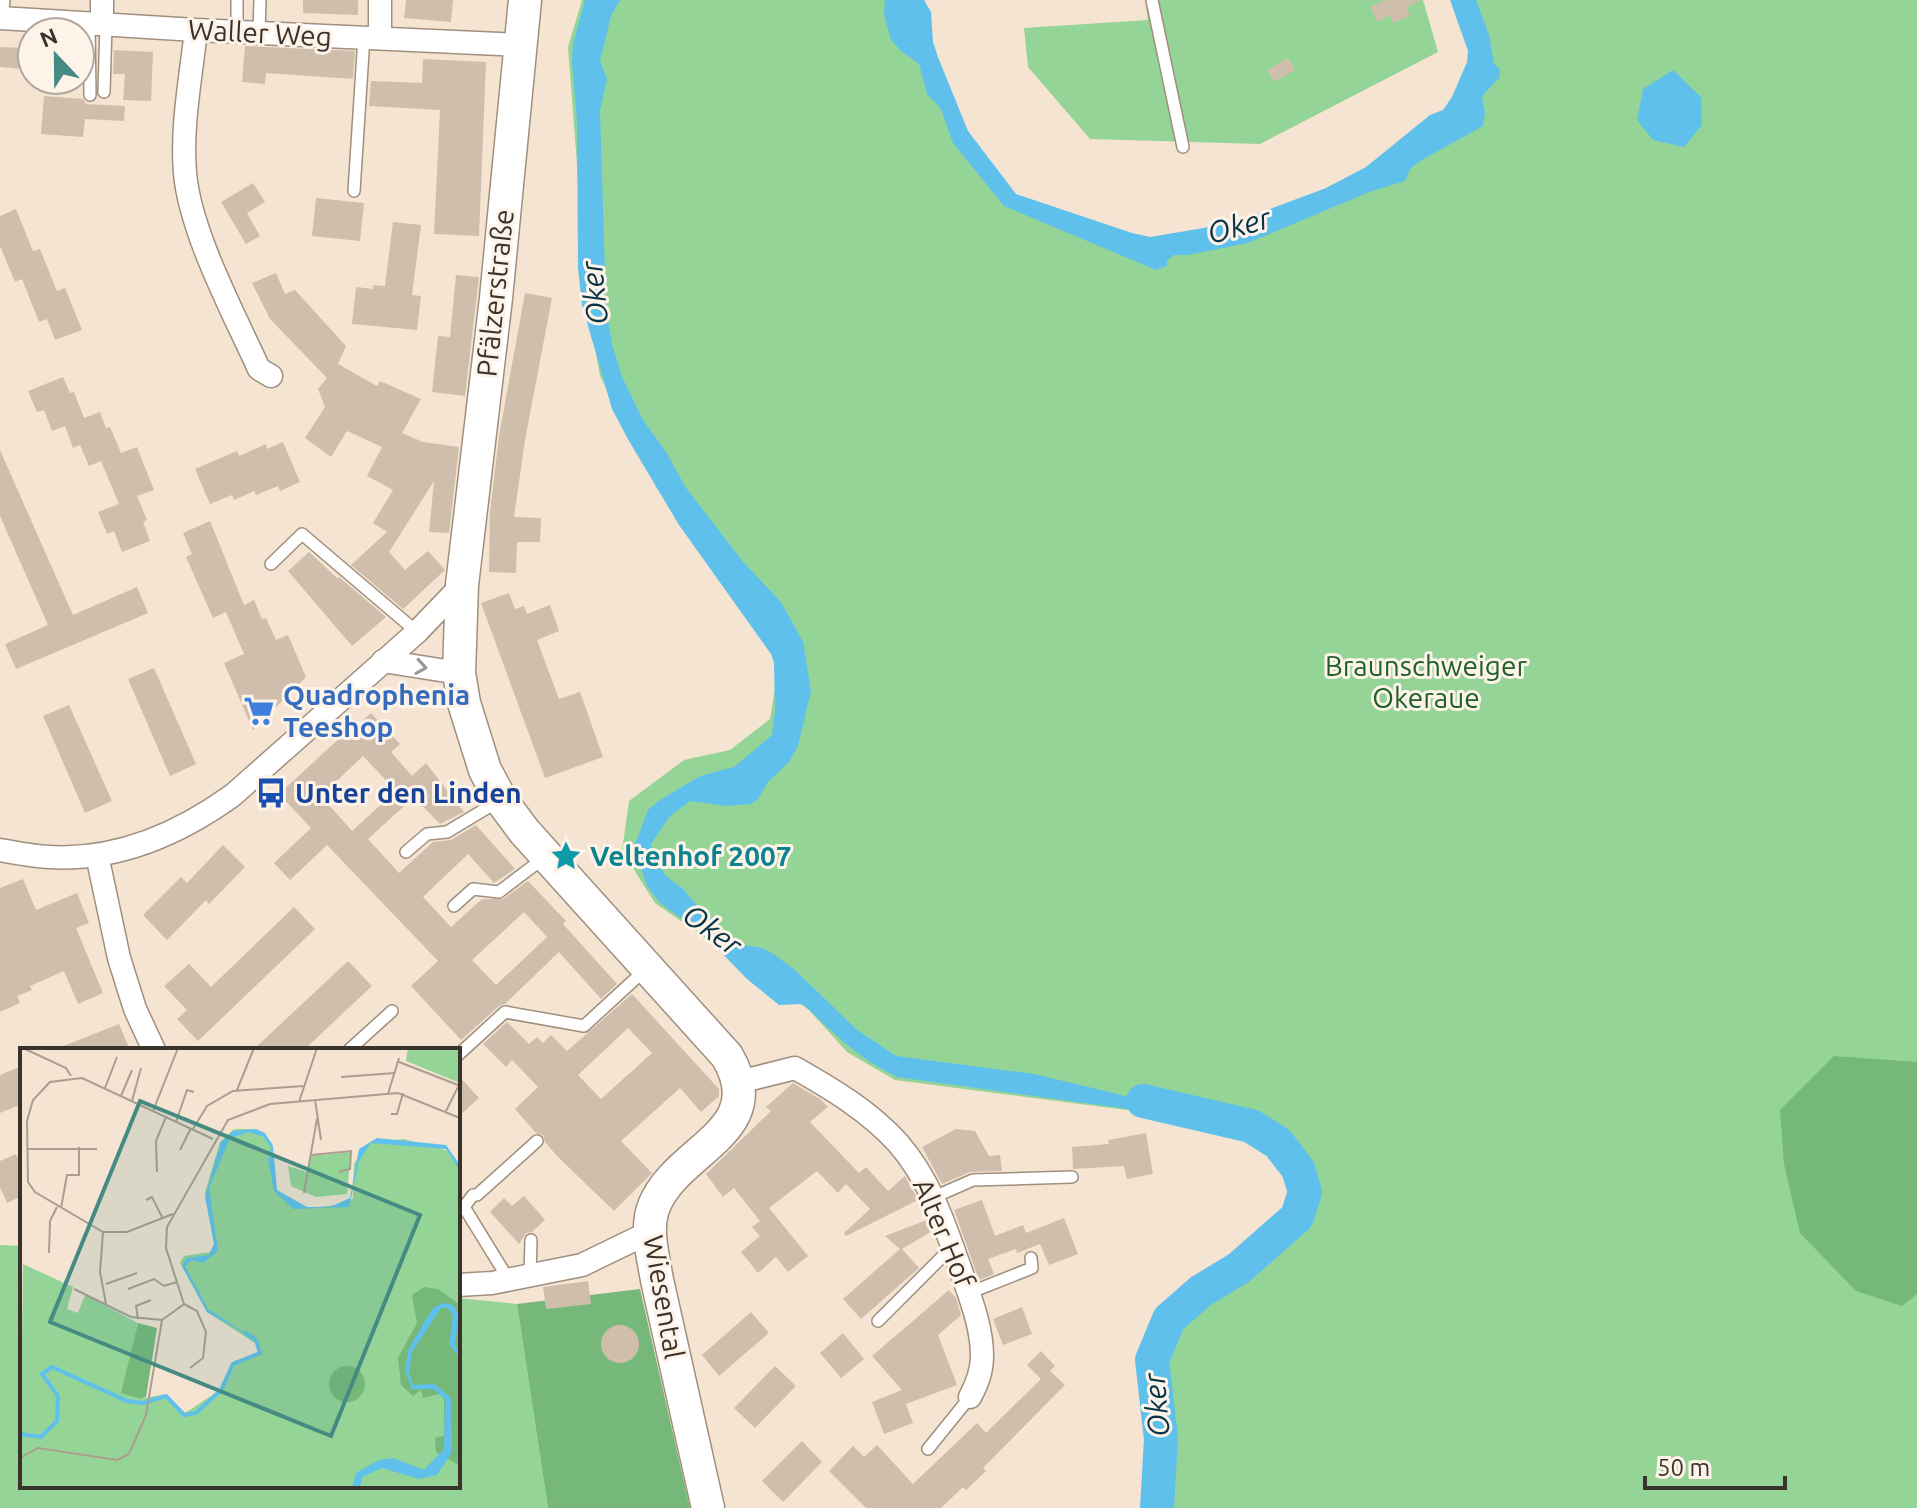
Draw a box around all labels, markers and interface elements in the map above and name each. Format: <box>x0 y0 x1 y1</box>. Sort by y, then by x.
street label: Waller Weg <box>187 13 333 52</box>
north arrow <box>16 16 96 96</box>
text: N <box>36 22 61 52</box>
water label: Oker <box>1203 200 1276 250</box>
street label: Pfälzerstraße <box>470 208 519 378</box>
water label: Oker <box>574 258 614 327</box>
park label: Braunschweiger Okeraue <box>1325 650 1527 713</box>
one-way arrow <box>414 658 428 675</box>
place label: Quadrophenia Teeshop <box>283 679 470 742</box>
supermarket icon: Quadrophenia Teeshop <box>242 694 276 728</box>
bus stop icon: Unter den Linden <box>254 776 288 810</box>
place label: Unter den Linden <box>295 777 522 808</box>
place icon: Veltenhof 2007 <box>549 839 583 873</box>
place label: Veltenhof 2007 <box>590 840 792 871</box>
water label: Oker <box>677 897 750 963</box>
inset map <box>20 1048 460 1488</box>
street label: Alter Hof <box>908 1174 981 1292</box>
street label: Wiesental <box>638 1233 691 1361</box>
water label: Oker <box>1136 1370 1176 1439</box>
scale bar <box>1645 1440 1785 1490</box>
text: 50 m <box>1657 1454 1710 1481</box>

